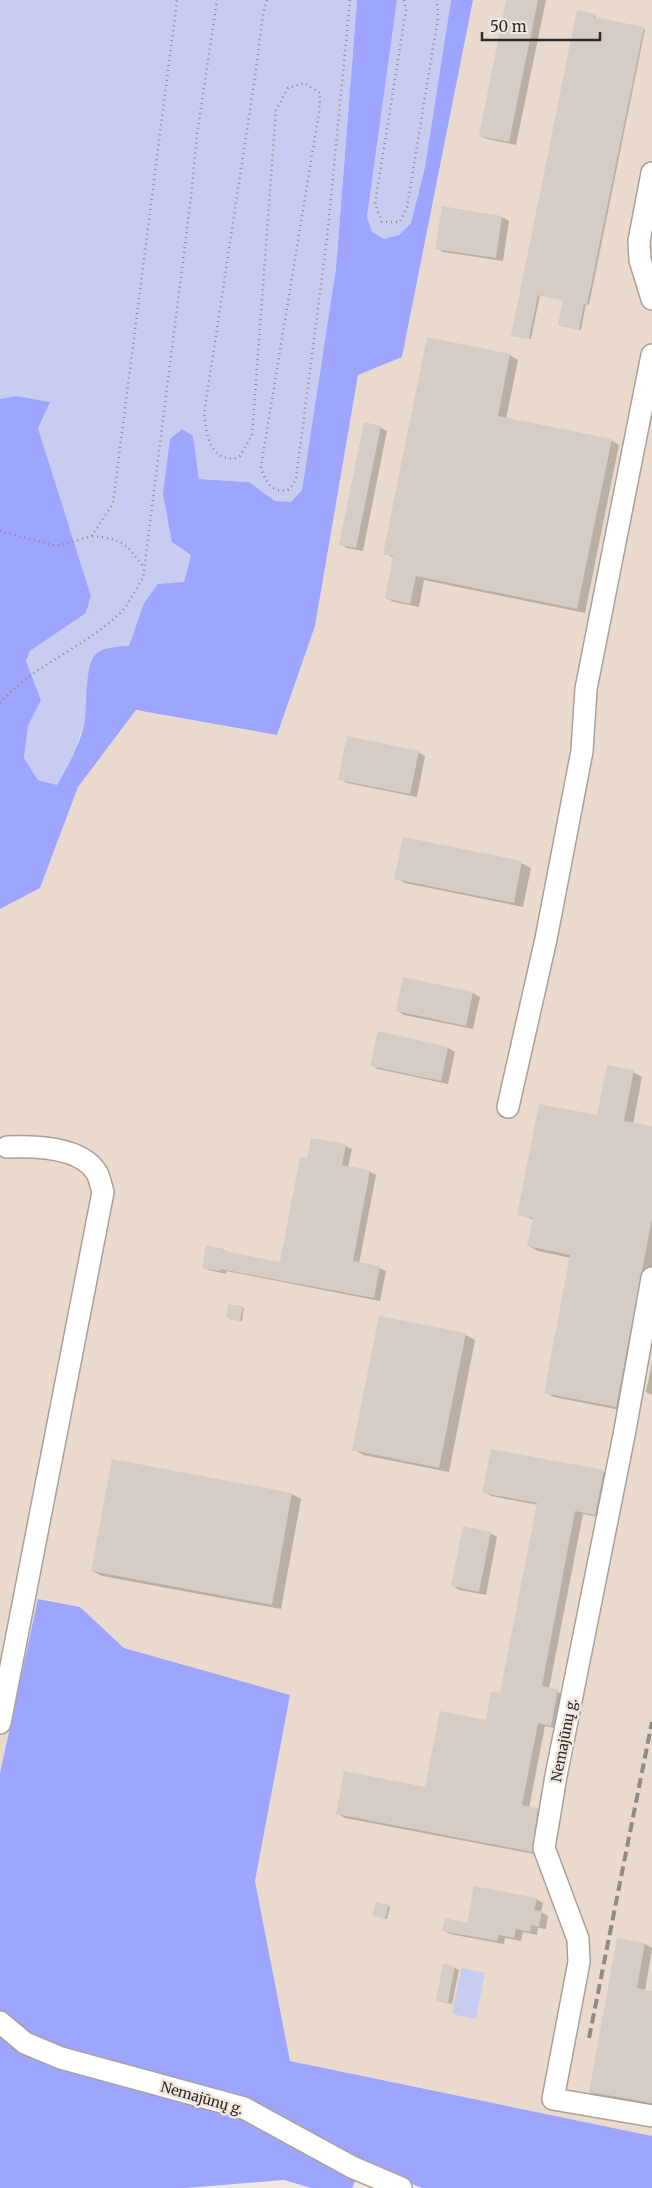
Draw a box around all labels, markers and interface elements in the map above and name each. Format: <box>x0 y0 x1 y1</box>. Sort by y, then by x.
scale bar <box>482 10 600 42</box>
text: 50 m <box>490 17 527 36</box>
street label: Nemajūnų g. <box>547 1697 581 1783</box>
street label: Nemajūnų g. <box>159 2078 245 2118</box>

